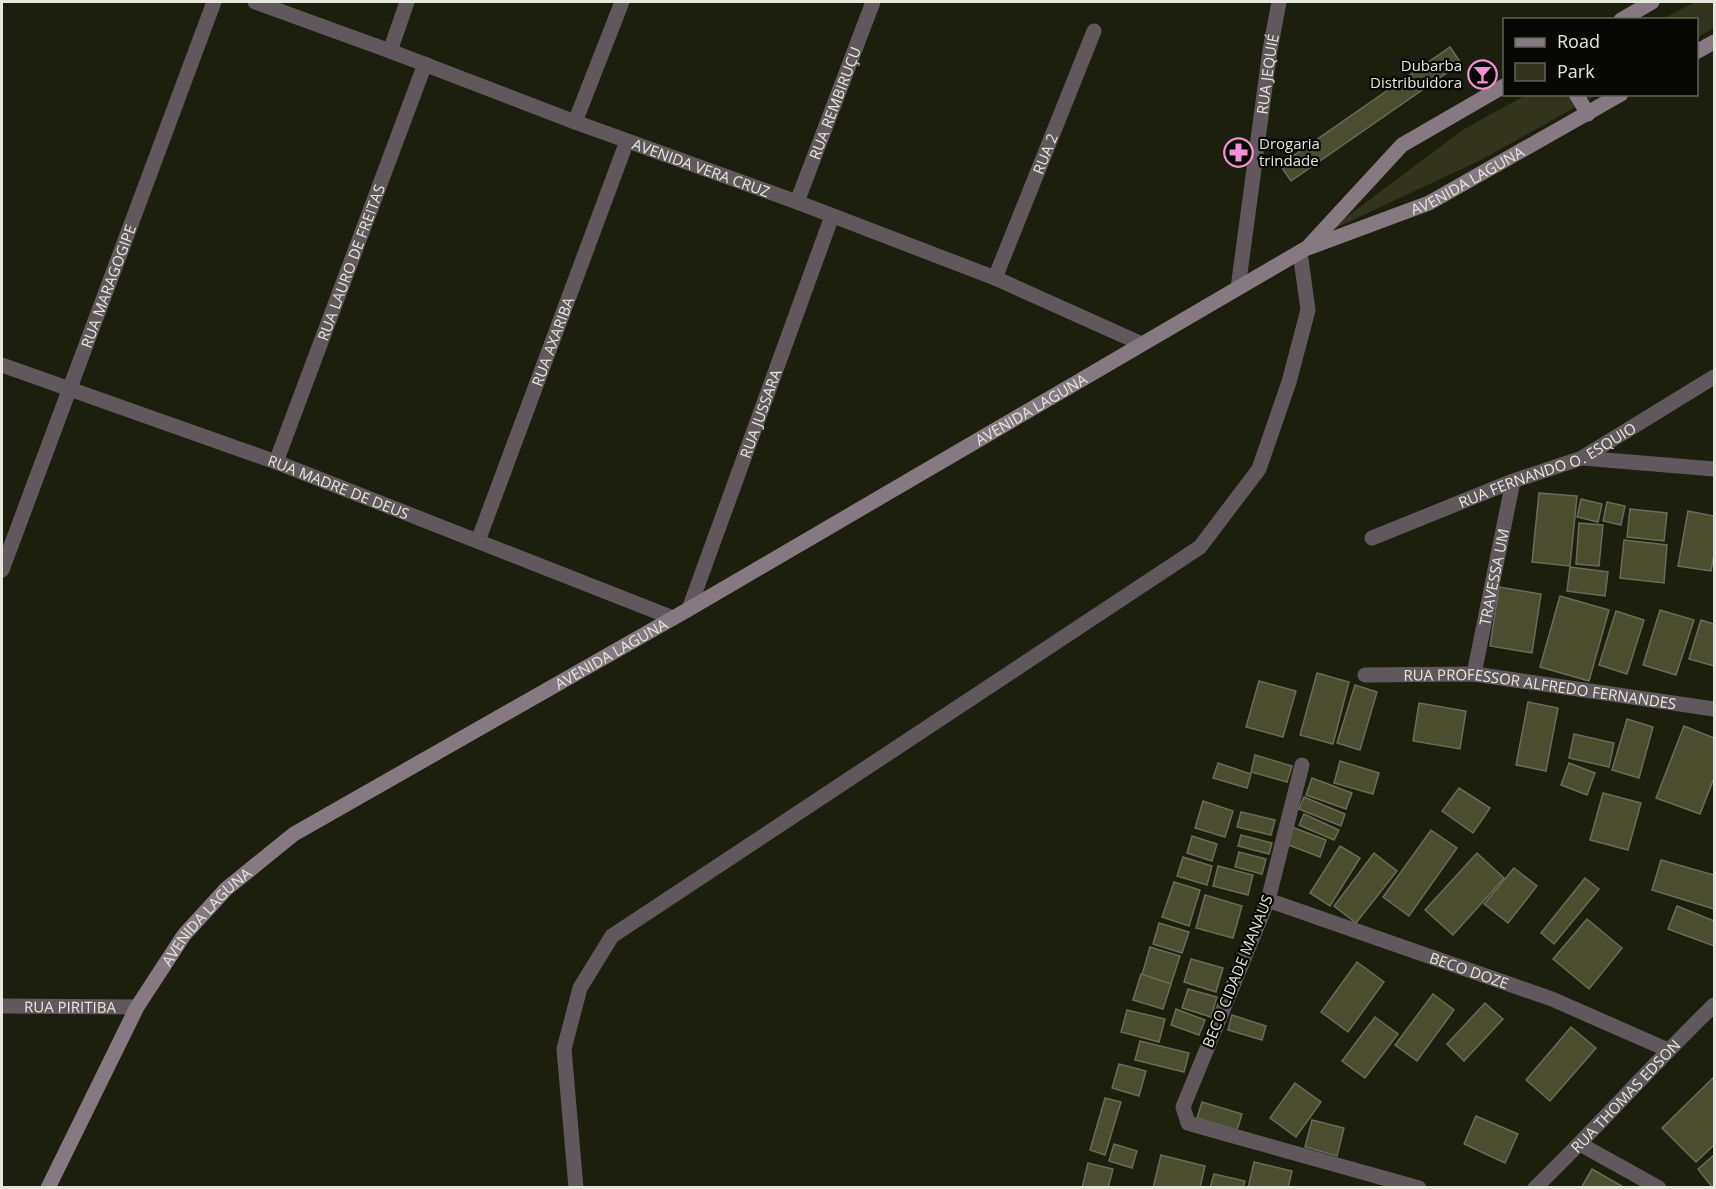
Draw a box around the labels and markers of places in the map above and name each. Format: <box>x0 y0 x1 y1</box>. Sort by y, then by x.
place label: Dubarba Distribuidora <box>1370 55 1462 92</box>
bar icon: Dubarba Distribuidora <box>1467 58 1499 90</box>
place label: Drogaria trindade <box>1259 133 1320 170</box>
pharmacy icon: Drogaria trindade <box>1222 136 1254 168</box>

